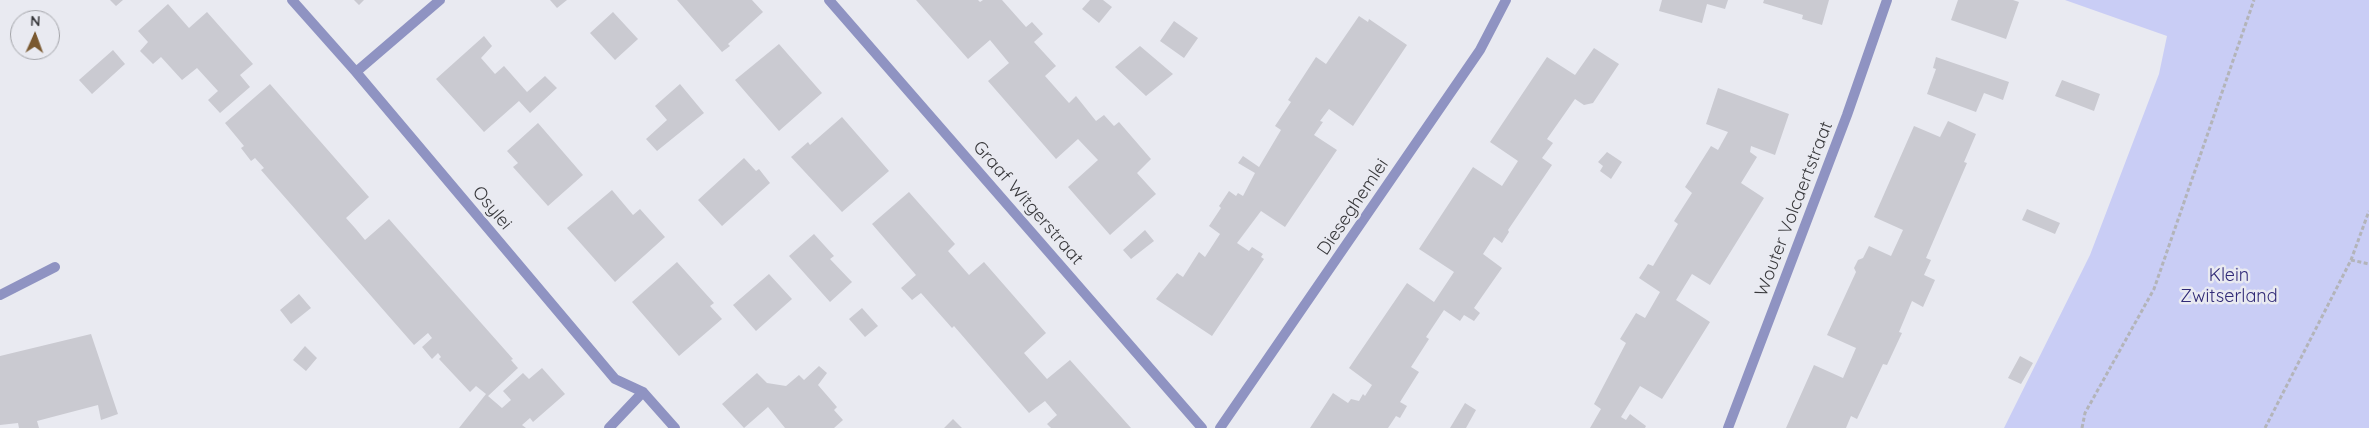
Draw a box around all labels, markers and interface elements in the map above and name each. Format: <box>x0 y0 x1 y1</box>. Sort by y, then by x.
north arrow <box>10 10 60 60</box>
text: N <box>30 12 41 30</box>
street label: Wouter Volcaertstraat <box>1751 118 1837 300</box>
street label: Graaf Witgerstraat <box>968 137 1088 269</box>
street label: Dieseghemlei <box>1313 155 1393 259</box>
street label: Osylei <box>468 182 516 234</box>
park label: Klein Zwitserland <box>2180 265 2278 308</box>

